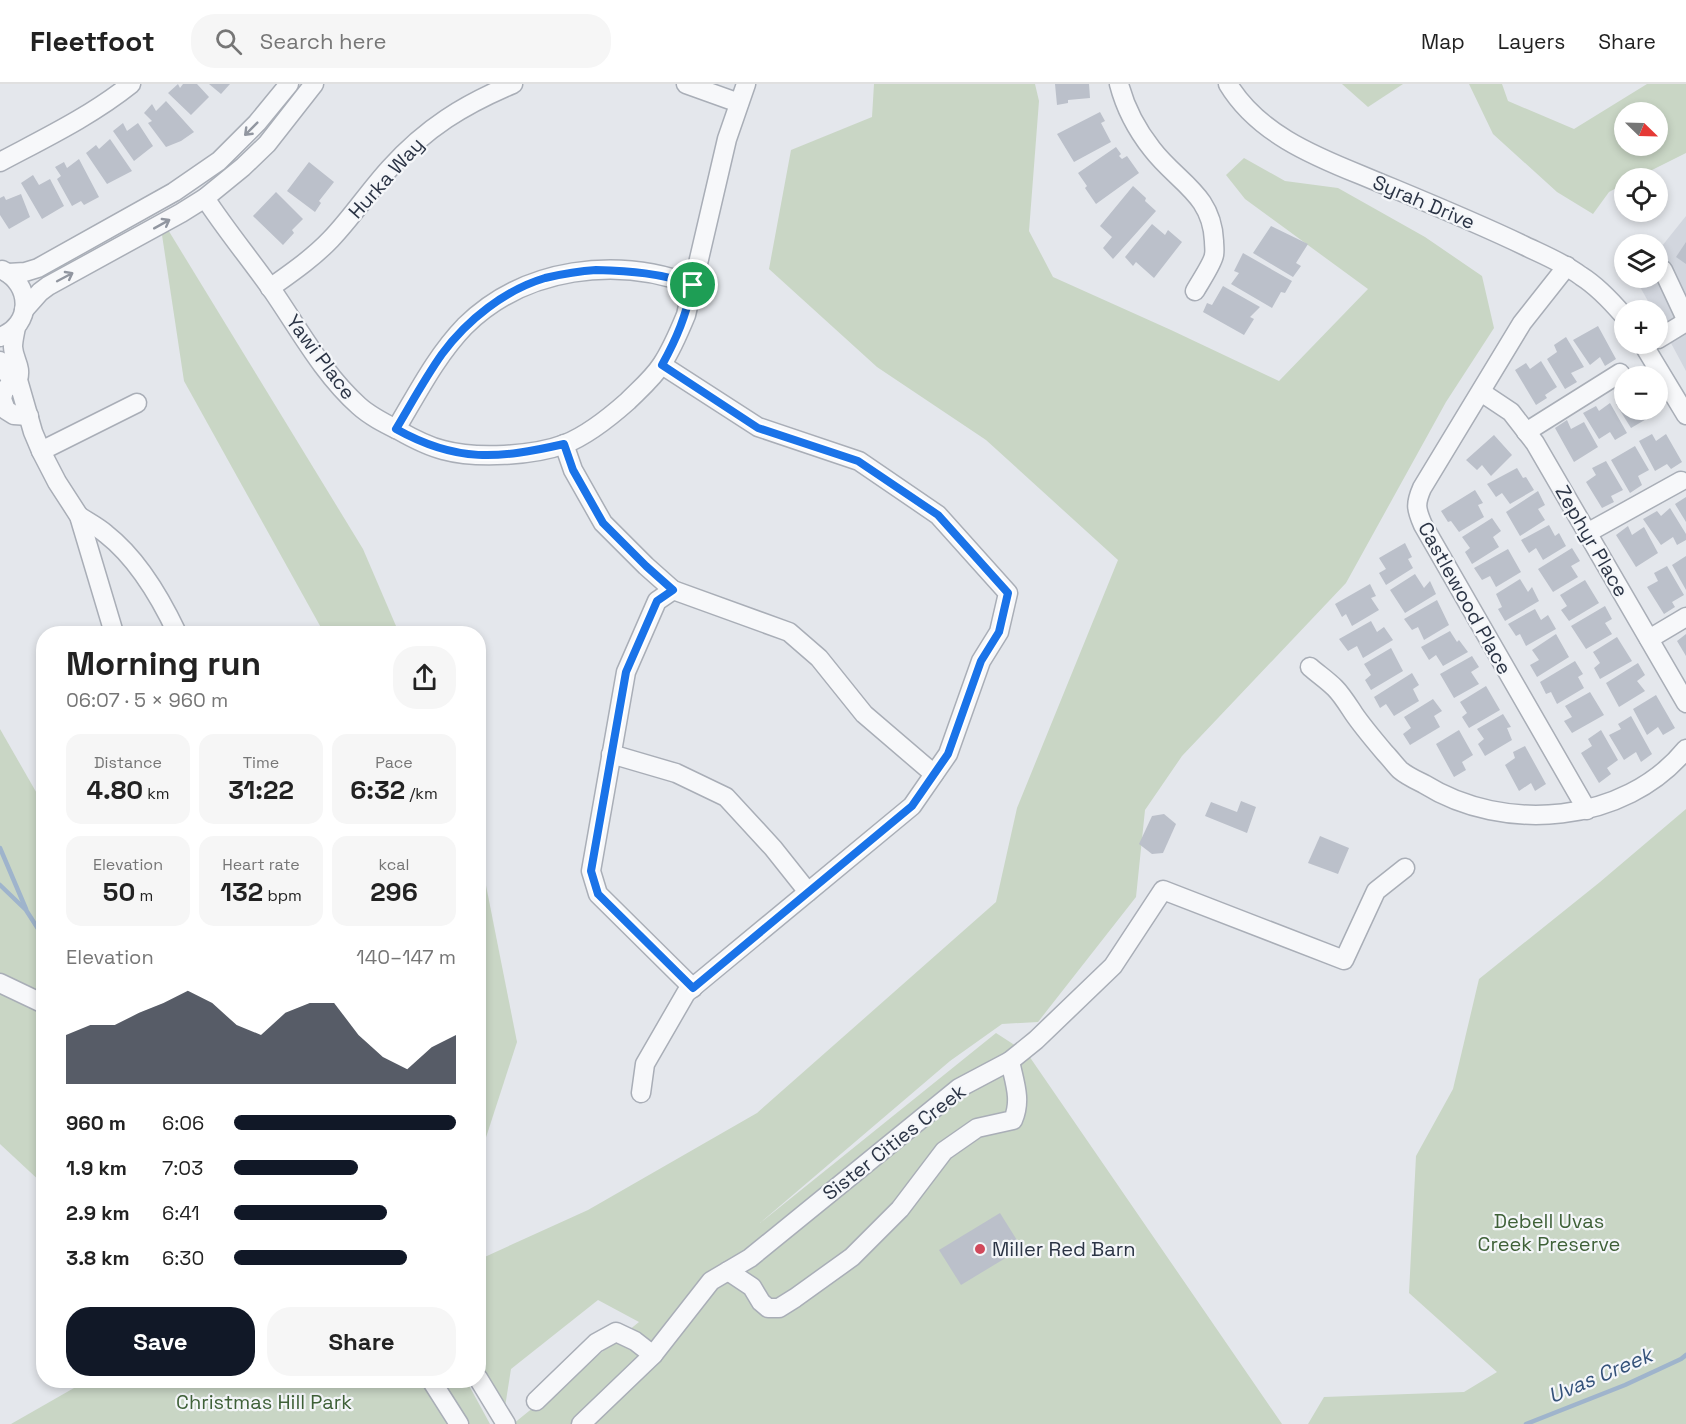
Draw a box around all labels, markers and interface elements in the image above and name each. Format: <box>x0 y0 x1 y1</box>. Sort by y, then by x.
search box <box>191 14 611 68</box>
text: Fleetfoot <box>30 23 155 59</box>
icon: search <box>212 25 245 58</box>
text: Search here <box>260 27 387 55</box>
text: Map <box>1421 28 1465 55</box>
text: Layers <box>1498 28 1565 55</box>
text: Share <box>1598 28 1656 55</box>
north arrow <box>1614 102 1668 156</box>
map controls <box>1614 102 1668 420</box>
one-way arrow <box>244 121 258 136</box>
street label: Hurka Way <box>343 132 429 224</box>
button: locate <box>1614 168 1668 222</box>
street label: Syrah Drive <box>1369 169 1479 235</box>
one-way arrow <box>153 218 170 230</box>
button: layers <box>1614 234 1668 288</box>
pin <box>667 259 718 310</box>
icon: arrive <box>676 268 709 301</box>
one-way arrow <box>55 271 73 282</box>
button: + <box>1614 300 1668 354</box>
street label: Yawi Place <box>281 309 361 405</box>
button: − <box>1614 366 1668 420</box>
street label: Zephyr Place <box>1550 480 1634 602</box>
street label: Castlewood Place <box>1412 517 1518 679</box>
text: Morning run <box>66 643 261 685</box>
button: share <box>393 646 456 709</box>
text: 06:07 · 5 × 960 m <box>66 687 228 713</box>
text: Distance <box>94 752 162 773</box>
text: Time <box>243 752 279 773</box>
text: Pace <box>375 752 413 773</box>
text: 4.80 <box>86 773 143 807</box>
text: 31:22 <box>228 773 294 807</box>
text: 6:32 <box>350 773 405 807</box>
text: km <box>143 783 170 804</box>
text: /km <box>405 783 438 804</box>
text: Elevation <box>93 854 163 875</box>
text: Heart rate <box>222 854 300 875</box>
text: kcal <box>379 854 409 875</box>
text: 50 <box>103 875 135 909</box>
text: 132 <box>220 875 263 909</box>
text: 296 <box>370 875 418 909</box>
text: m <box>135 885 153 906</box>
text: bpm <box>263 885 302 906</box>
text: Elevation <box>66 944 154 970</box>
text: 140–147 m <box>356 944 456 970</box>
street label: Sister Cities Creek <box>817 1078 971 1206</box>
text: 960 m <box>66 1110 126 1136</box>
text: 6:06 <box>162 1110 204 1136</box>
text: 1.9 km <box>66 1155 127 1181</box>
text: 7:03 <box>162 1155 203 1181</box>
text: 2.9 km <box>66 1200 130 1226</box>
text: 6:41 <box>162 1200 200 1226</box>
park label: Debell Uvas Creek Preserve <box>1478 1208 1620 1257</box>
place label: Miller Red Barn <box>992 1236 1136 1262</box>
marker: Miller Red Barn <box>973 1242 987 1256</box>
text: 3.8 km <box>66 1245 130 1271</box>
text: 6:30 <box>162 1245 204 1271</box>
button: Save <box>66 1307 255 1376</box>
button: Share <box>267 1307 456 1376</box>
water label: Uvas Creek <box>1544 1340 1659 1409</box>
park label: Christmas Hill Park <box>176 1389 352 1415</box>

